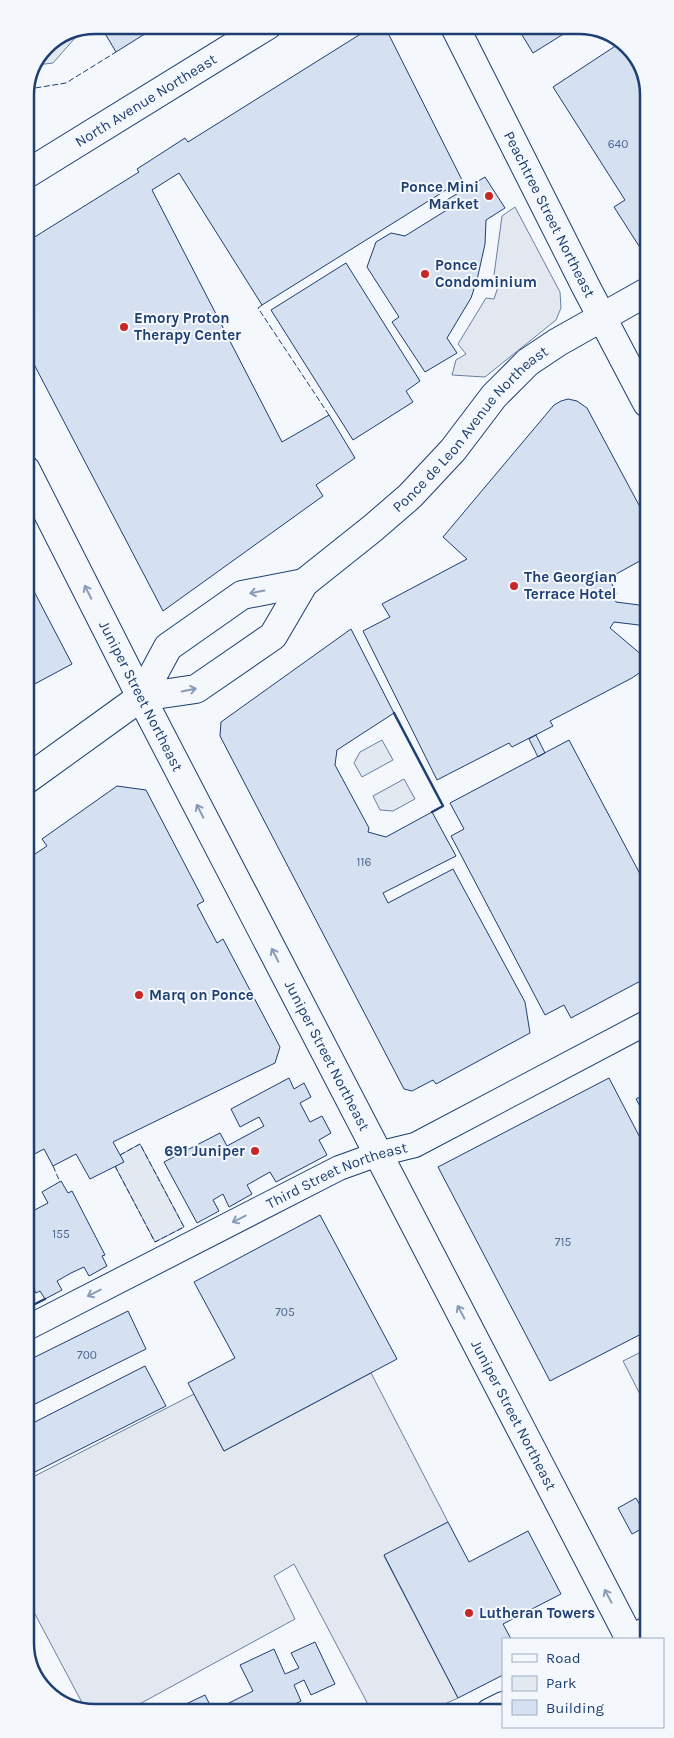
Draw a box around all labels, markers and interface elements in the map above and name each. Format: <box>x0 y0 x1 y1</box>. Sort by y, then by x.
street label: North Avenue Northeast <box>72 50 220 151</box>
street label: Peachtree Street Northeast <box>500 128 599 301</box>
house number: 640 <box>608 137 628 151</box>
place label: Ponce Mini Market <box>400 178 479 213</box>
marker: Ponce Mini Market <box>483 190 495 202</box>
place label: Ponce Condominium <box>435 256 537 291</box>
marker: Ponce Condominium <box>419 268 431 280</box>
place label: Emory Proton Therapy Center <box>134 309 241 344</box>
marker: Emory Proton Therapy Center <box>118 321 130 333</box>
street label: Ponce de Leon Avenue Northeast <box>389 342 552 516</box>
place label: The Georgian Terrace Hotel <box>524 568 617 603</box>
marker: The Georgian Terrace Hotel <box>508 580 520 592</box>
one-way arrow <box>83 584 93 599</box>
one-way arrow <box>249 588 265 598</box>
street label: Juniper Street Northeast <box>95 618 187 775</box>
one-way arrow <box>181 684 197 694</box>
one-way arrow <box>195 804 204 819</box>
house number: 116 <box>357 855 372 869</box>
one-way arrow <box>270 948 280 963</box>
street label: Juniper Street Northeast <box>281 977 374 1134</box>
place label: Marq on Ponce <box>149 986 254 1004</box>
marker: Marq on Ponce <box>133 989 145 1001</box>
street label: Third Street Northeast <box>263 1138 409 1213</box>
place label: 691 Juniper <box>164 1142 245 1160</box>
marker: 691 Juniper <box>249 1145 261 1157</box>
one-way arrow <box>232 1215 247 1224</box>
house number: 155 <box>52 1227 70 1241</box>
house number: 715 <box>555 1235 571 1249</box>
one-way arrow <box>87 1289 102 1298</box>
one-way arrow <box>456 1304 466 1319</box>
house number: 705 <box>275 1305 295 1319</box>
street label: Juniper Street Northeast <box>467 1337 560 1494</box>
house number: 700 <box>77 1348 97 1362</box>
one-way arrow <box>603 1589 612 1604</box>
place label: Lutheran Towers <box>479 1604 595 1622</box>
marker: Lutheran Towers <box>463 1607 475 1619</box>
legend <box>502 1638 664 1728</box>
text: Road <box>546 1649 581 1667</box>
text: Park <box>546 1674 576 1692</box>
text: Building <box>546 1699 604 1717</box>

